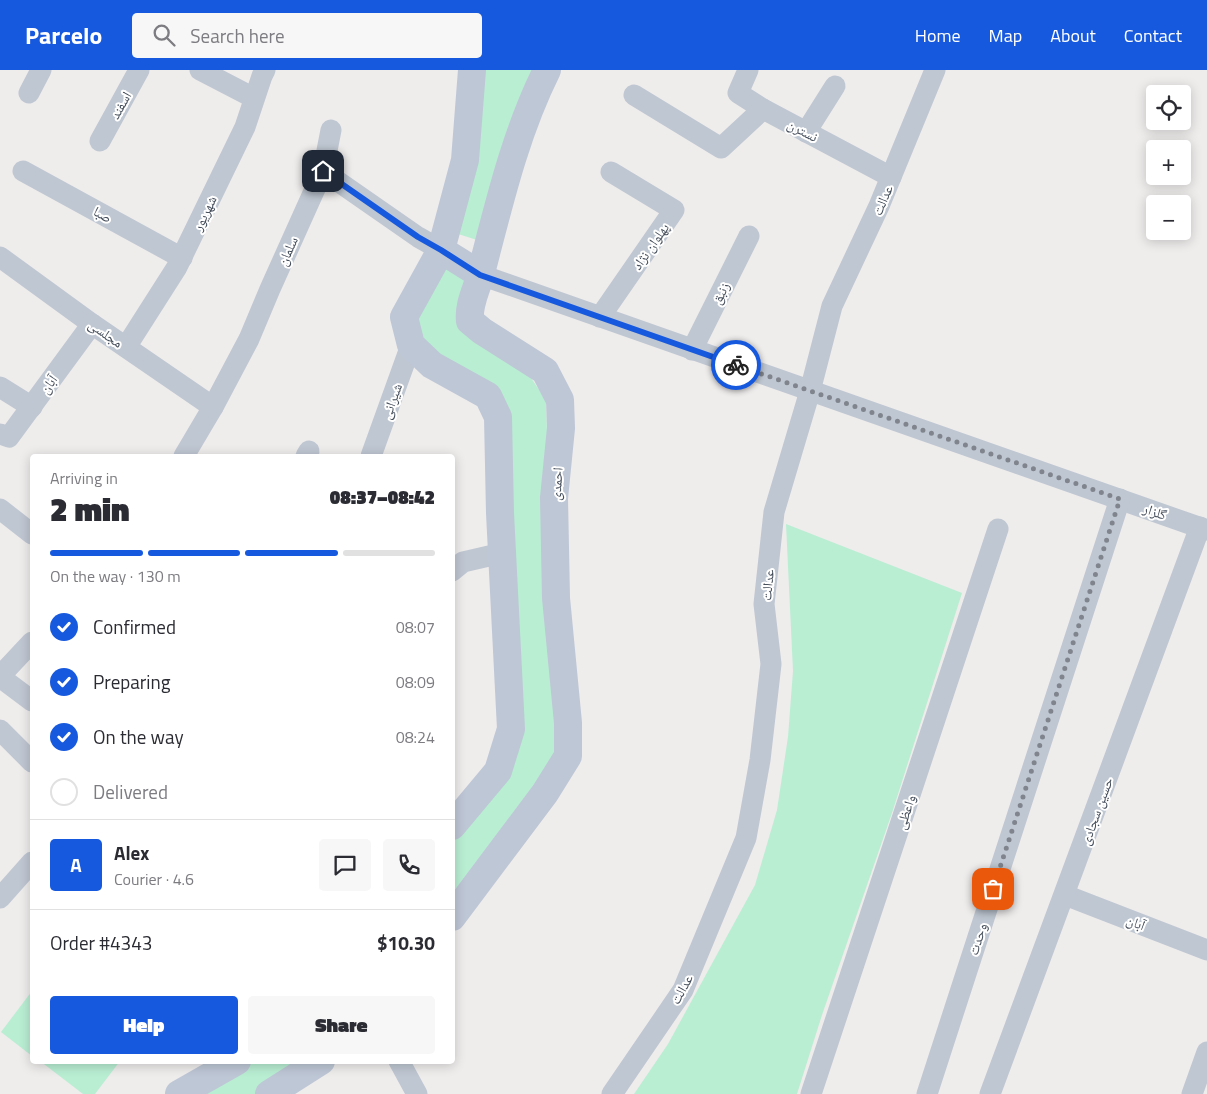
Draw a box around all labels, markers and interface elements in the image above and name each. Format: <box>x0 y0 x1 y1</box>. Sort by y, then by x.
search box <box>132 13 482 58</box>
text: Parcelo <box>25 17 102 53</box>
icon: search <box>150 21 178 49</box>
text: Search here <box>190 21 285 50</box>
text: Home <box>915 22 961 49</box>
text: Map <box>989 22 1022 49</box>
text: About <box>1050 22 1096 49</box>
text: Contact <box>1124 22 1182 49</box>
map controls <box>1146 85 1191 240</box>
button: locate <box>1146 85 1191 130</box>
street label: اسفند <box>104 87 136 123</box>
street label: نسترن <box>784 113 822 147</box>
button: + <box>1146 140 1191 185</box>
pin <box>302 150 344 192</box>
icon: home <box>309 157 337 185</box>
street label: عدالت <box>866 181 898 219</box>
street label: شهریور <box>186 192 222 235</box>
button: − <box>1146 195 1191 240</box>
street label: صبا <box>90 200 116 228</box>
street label: پهلوان نژاد <box>626 218 674 274</box>
street label: سلمان <box>271 233 303 269</box>
street label: زنبق <box>706 278 734 308</box>
street label: مجلسی <box>84 313 128 353</box>
courier <box>711 340 761 390</box>
icon: bike <box>722 351 750 379</box>
street label: آبان <box>34 370 62 398</box>
street label: شیرانی <box>375 380 407 422</box>
text: Arriving in <box>50 466 118 490</box>
street label: احمدی <box>544 467 568 501</box>
text: 08:37–08:42 <box>330 482 435 511</box>
text: 2 min <box>50 485 130 533</box>
street label: گلزار <box>1139 497 1170 525</box>
text: On the way · 130 m <box>50 564 181 588</box>
street label: عدالت <box>755 568 779 602</box>
text: Confirmed <box>93 612 176 641</box>
icon: check <box>50 613 78 641</box>
text: 08:07 <box>396 615 435 639</box>
text: Preparing <box>93 667 170 696</box>
icon: check <box>50 668 78 696</box>
text: 08:09 <box>396 670 435 694</box>
text: On the way <box>93 722 184 751</box>
icon: check <box>50 723 78 751</box>
text: 08:24 <box>396 725 435 749</box>
street label: حسین سجادی <box>1074 774 1118 848</box>
text: Delivered <box>93 777 168 806</box>
street label: واعظی <box>890 792 920 832</box>
text: Alex <box>114 838 149 867</box>
button: chat <box>319 839 371 891</box>
button: phone <box>383 839 435 891</box>
text: A <box>70 850 82 879</box>
text: Courier · 4.6 <box>114 867 194 891</box>
pin <box>972 868 1014 910</box>
icon: bag <box>979 875 1007 903</box>
street label: آبان <box>1123 909 1149 935</box>
street label: وحدت <box>962 920 992 958</box>
text: Order #4343 <box>50 928 152 957</box>
text: $10.30 <box>377 928 435 957</box>
street label: عدالت <box>664 970 698 1008</box>
button: Help <box>50 996 238 1054</box>
button: Share <box>248 996 435 1054</box>

